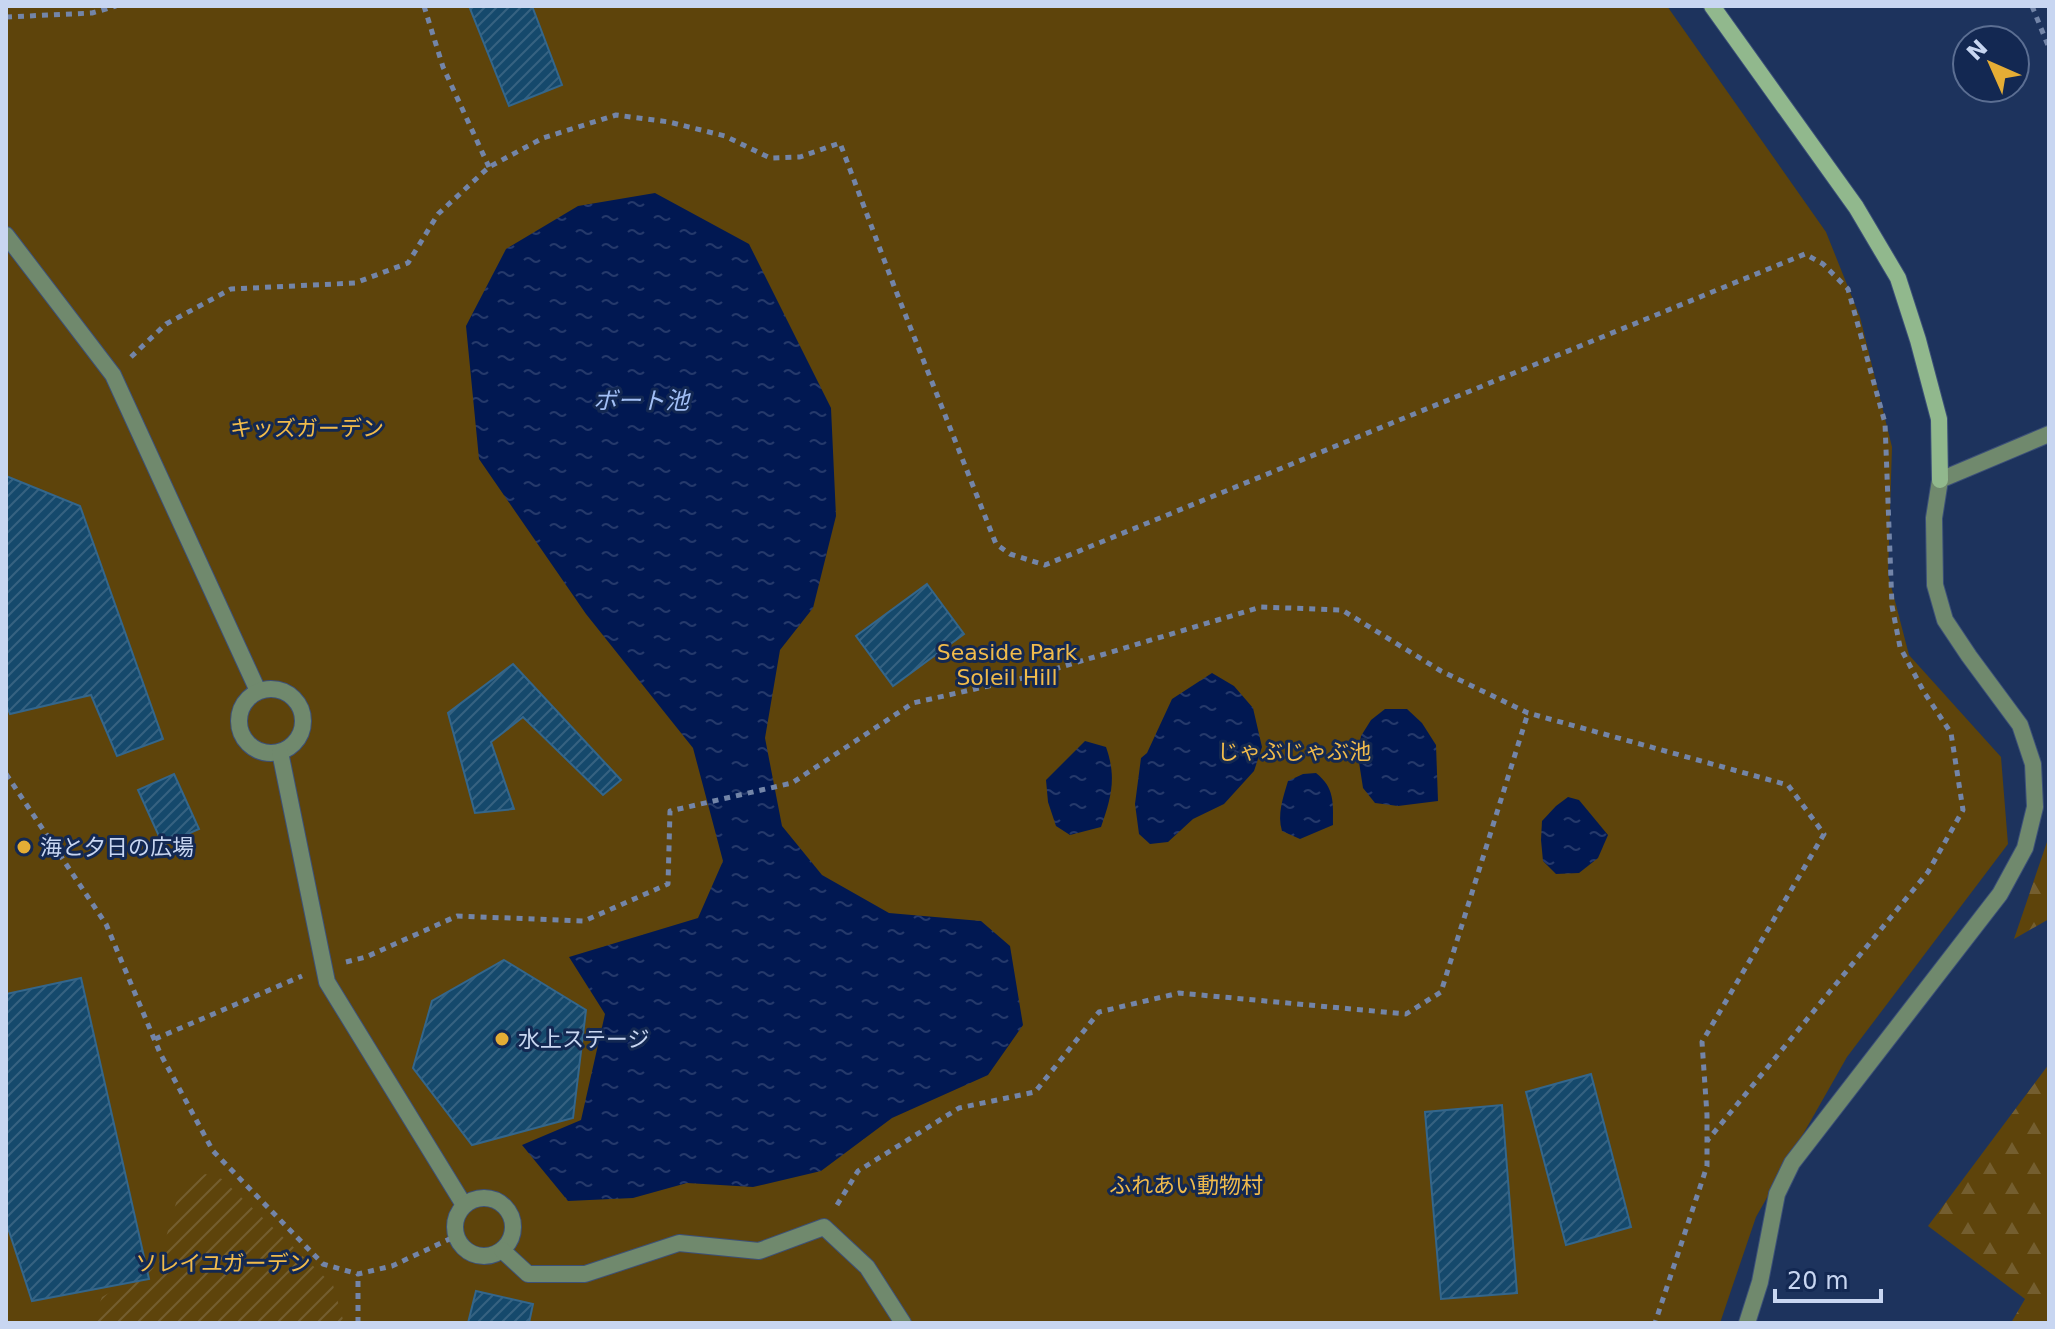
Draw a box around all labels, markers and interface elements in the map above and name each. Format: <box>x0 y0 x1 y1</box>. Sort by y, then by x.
north arrow <box>1951 24 2031 104</box>
text: N <box>1962 35 1993 66</box>
water label: ボート池 <box>593 387 691 415</box>
park label: キッズガーデン <box>230 416 384 441</box>
park label: Seaside Park Soleil Hill <box>937 640 1078 690</box>
park label: じゃぶじゃぶ池 <box>1217 739 1371 764</box>
place label: 海と夕日の広場 <box>40 835 194 860</box>
marker: 海と夕日の広場 <box>15 838 33 856</box>
place label: 水上ステージ <box>518 1027 650 1052</box>
marker: 水上ステージ <box>493 1030 511 1048</box>
park label: ふれあい動物村 <box>1109 1173 1263 1198</box>
park label: ソレイユガーデン <box>135 1251 311 1276</box>
scale bar <box>1775 1253 1881 1303</box>
text: 20 m <box>1787 1267 1849 1295</box>

